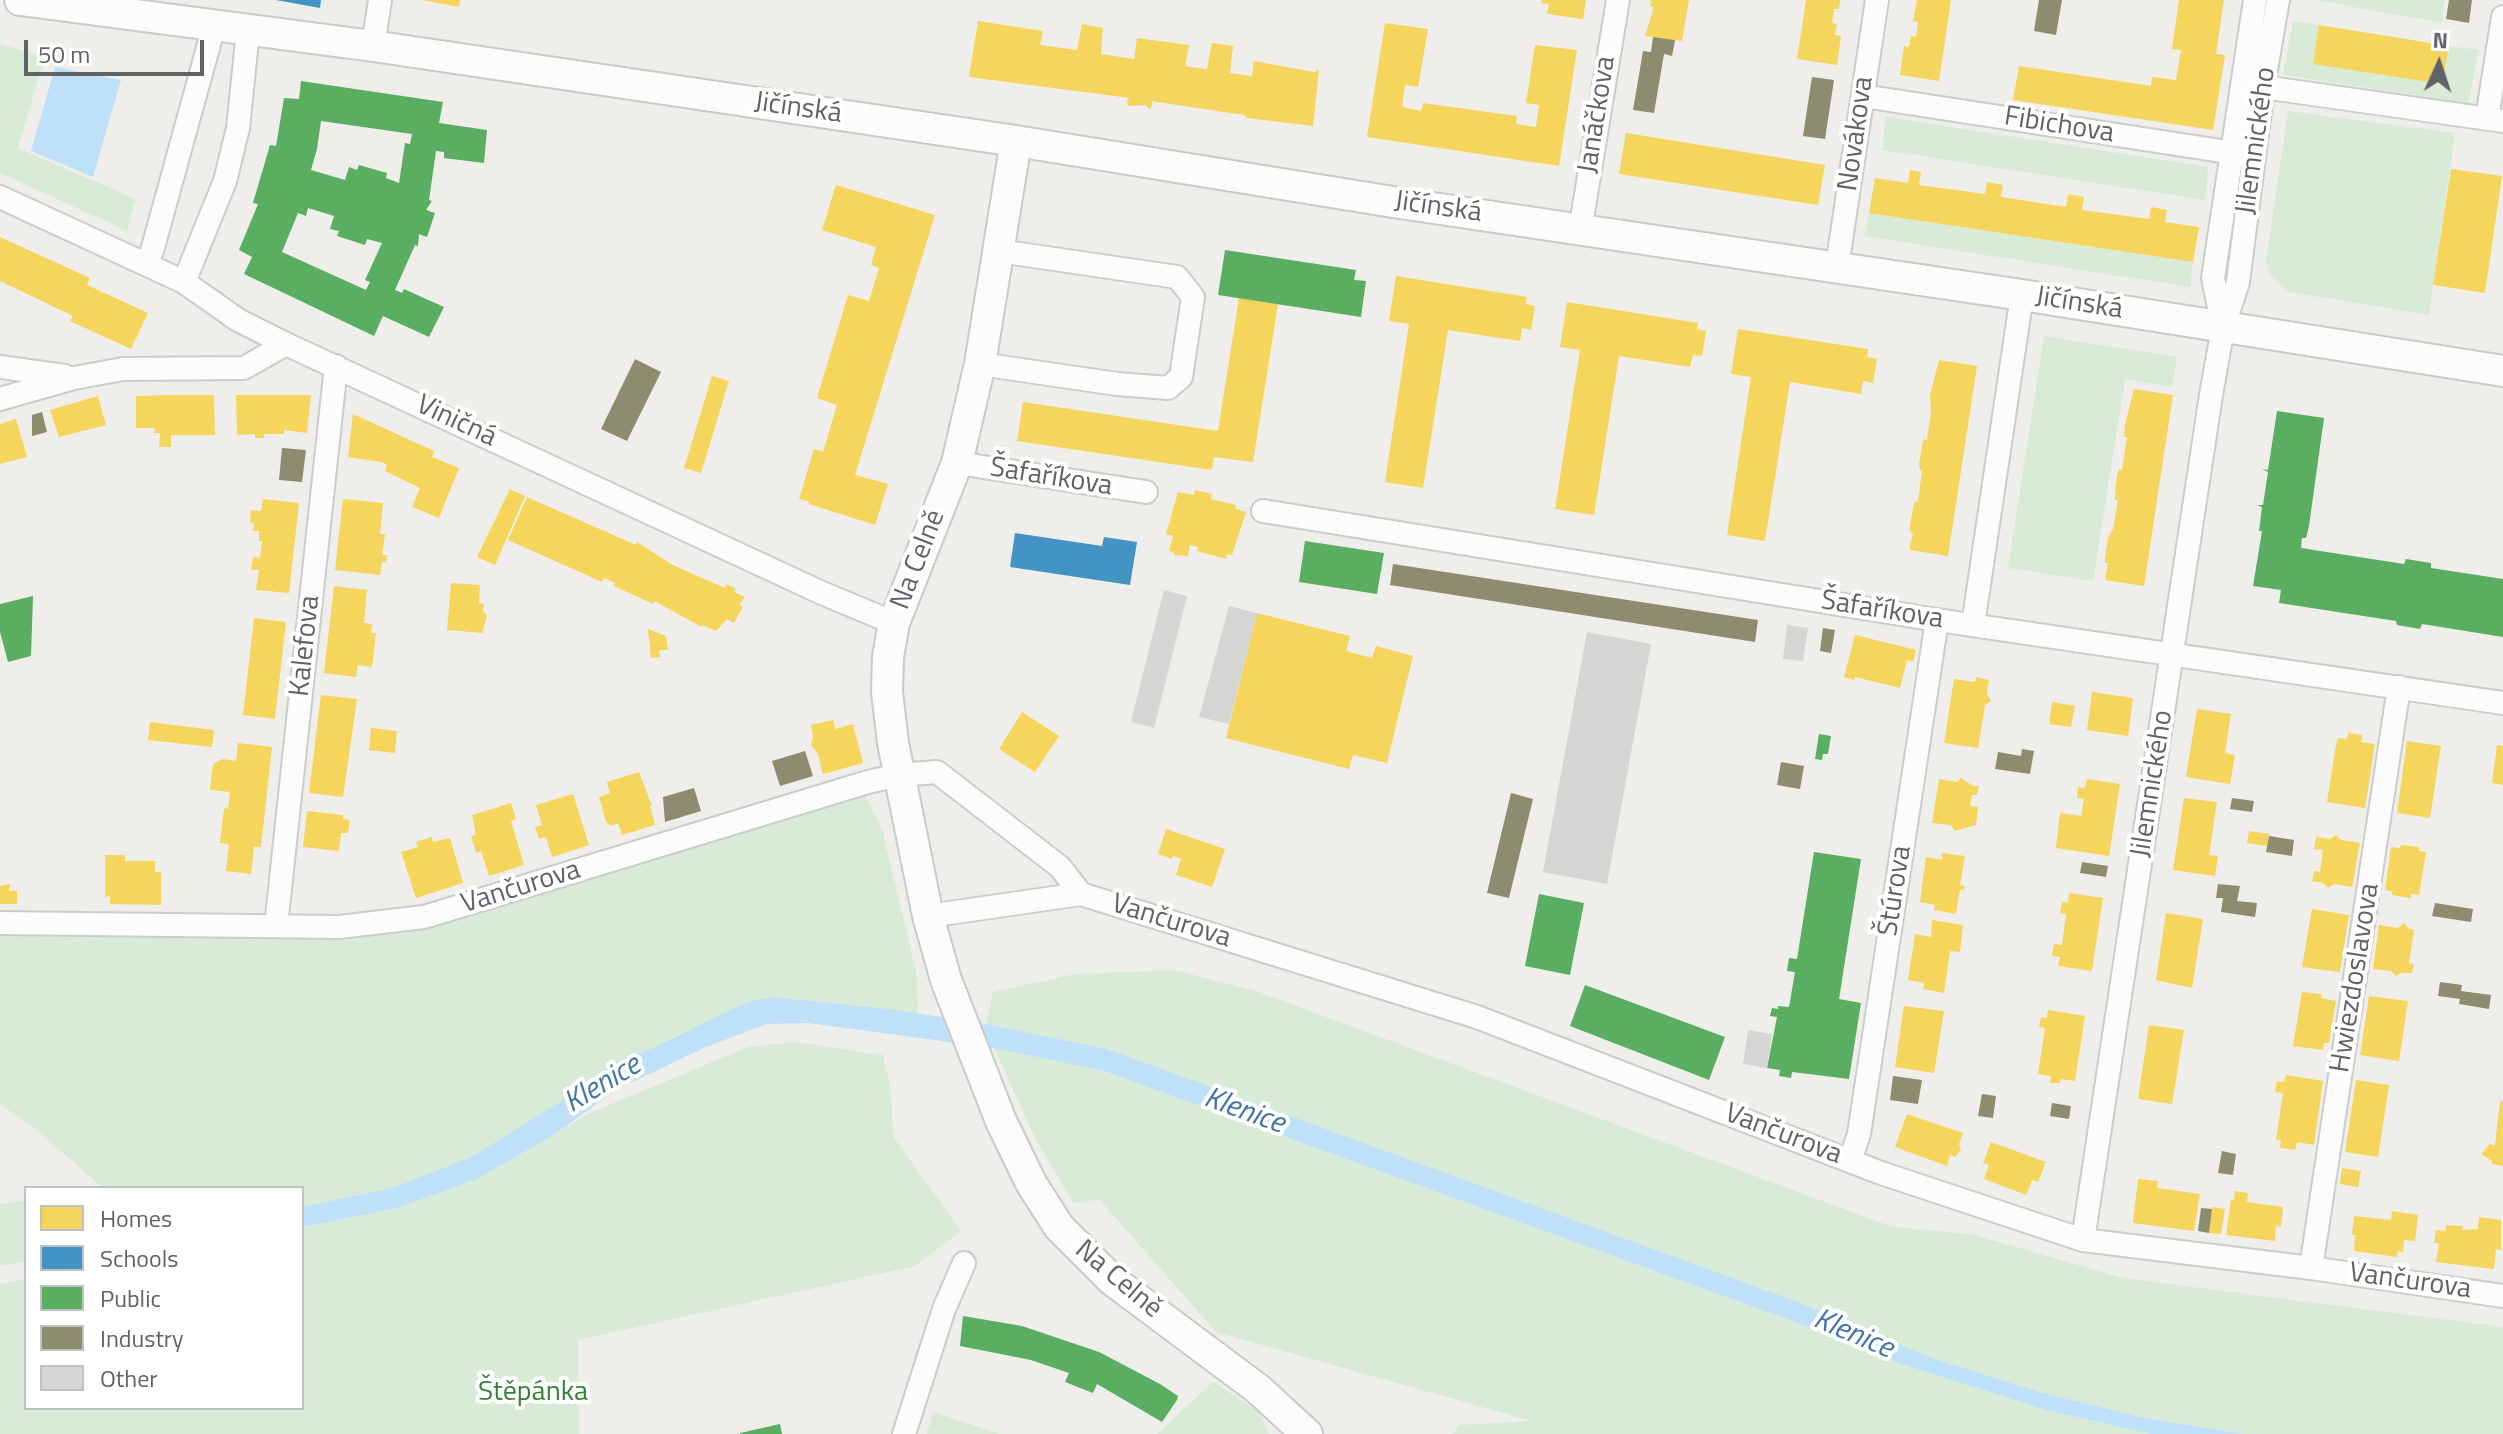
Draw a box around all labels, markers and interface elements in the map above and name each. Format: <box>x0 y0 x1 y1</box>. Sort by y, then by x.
text: N <box>2432 23 2449 57</box>
scale bar <box>28 24 208 74</box>
north arrow <box>2399 24 2479 104</box>
text: 50 m <box>38 36 90 72</box>
street label: Janáčkova <box>1572 54 1624 176</box>
street label: Jilemnického <box>2230 65 2284 217</box>
street label: Novákova <box>1832 75 1882 193</box>
street label: Jičínská <box>752 86 844 132</box>
street label: Fibichova <box>2002 101 2116 151</box>
street label: Jičínská <box>1392 185 1484 231</box>
street label: Jičínská <box>2033 281 2125 327</box>
street label: Viničná <box>410 389 502 455</box>
street label: Šafaříkova <box>987 452 1115 504</box>
street label: Na Celně <box>885 506 953 614</box>
street label: Šafaříkova <box>1818 585 1946 637</box>
street label: Kalefova <box>284 594 328 698</box>
street label: Jilemnického <box>2125 708 2181 860</box>
street label: Štúrova <box>1872 844 1920 938</box>
street label: Vančurova <box>457 854 585 922</box>
street label: Hwiezdoslavova <box>2324 881 2388 1075</box>
street label: Vančurova <box>1107 888 1235 956</box>
water label: Klenice <box>558 1048 648 1122</box>
water label: Klenice <box>1199 1081 1289 1143</box>
street label: Vančurova <box>1720 1097 1846 1173</box>
legend <box>24 1186 304 1410</box>
text: Homes <box>100 1200 172 1236</box>
street label: Na Celně <box>1067 1234 1169 1326</box>
text: Schools <box>100 1240 178 1276</box>
street label: Vančurova <box>2347 1257 2473 1307</box>
text: Public <box>100 1280 161 1316</box>
water label: Klenice <box>1808 1302 1898 1368</box>
text: Industry <box>100 1320 184 1356</box>
text: Other <box>100 1360 158 1396</box>
park label: Štěpánka <box>478 1376 588 1410</box>

